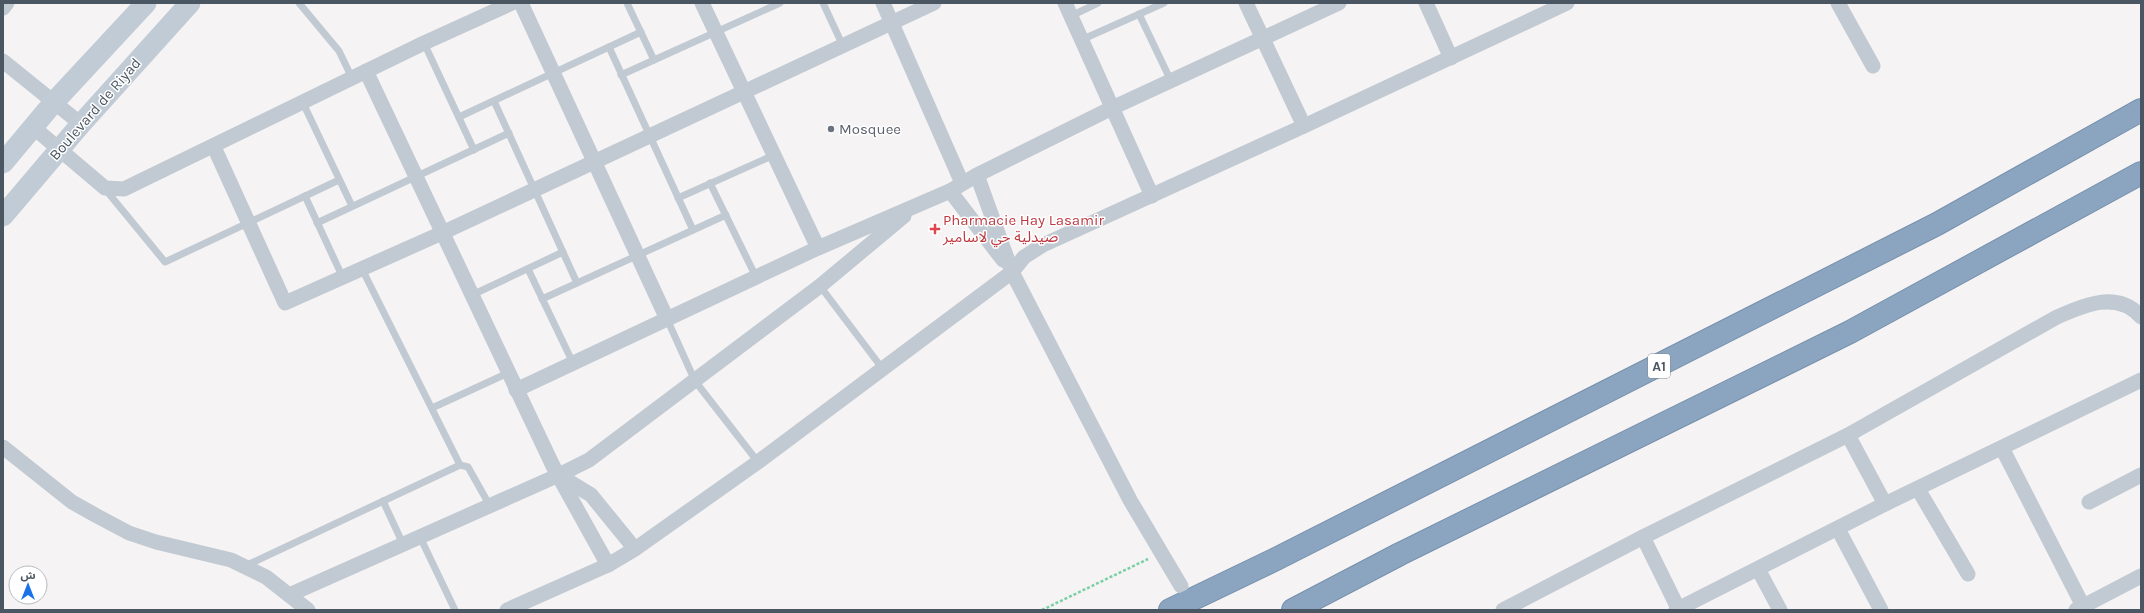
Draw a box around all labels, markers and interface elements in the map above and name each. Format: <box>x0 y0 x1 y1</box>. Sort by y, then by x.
street label: Boulevard de Riyad <box>46 54 144 164</box>
place label: Mosquee <box>839 120 901 138</box>
marker: Mosquee <box>826 124 836 134</box>
place label: Pharmacie Hay Lasamir صيدلية حي لاسامير <box>942 211 1105 248</box>
marker: Pharmacie Hay Lasamir صيدلية حي لاسامير <box>930 224 940 234</box>
road number: A1 <box>1648 354 1670 378</box>
north arrow <box>8 565 48 605</box>
text: ش <box>20 569 36 582</box>

